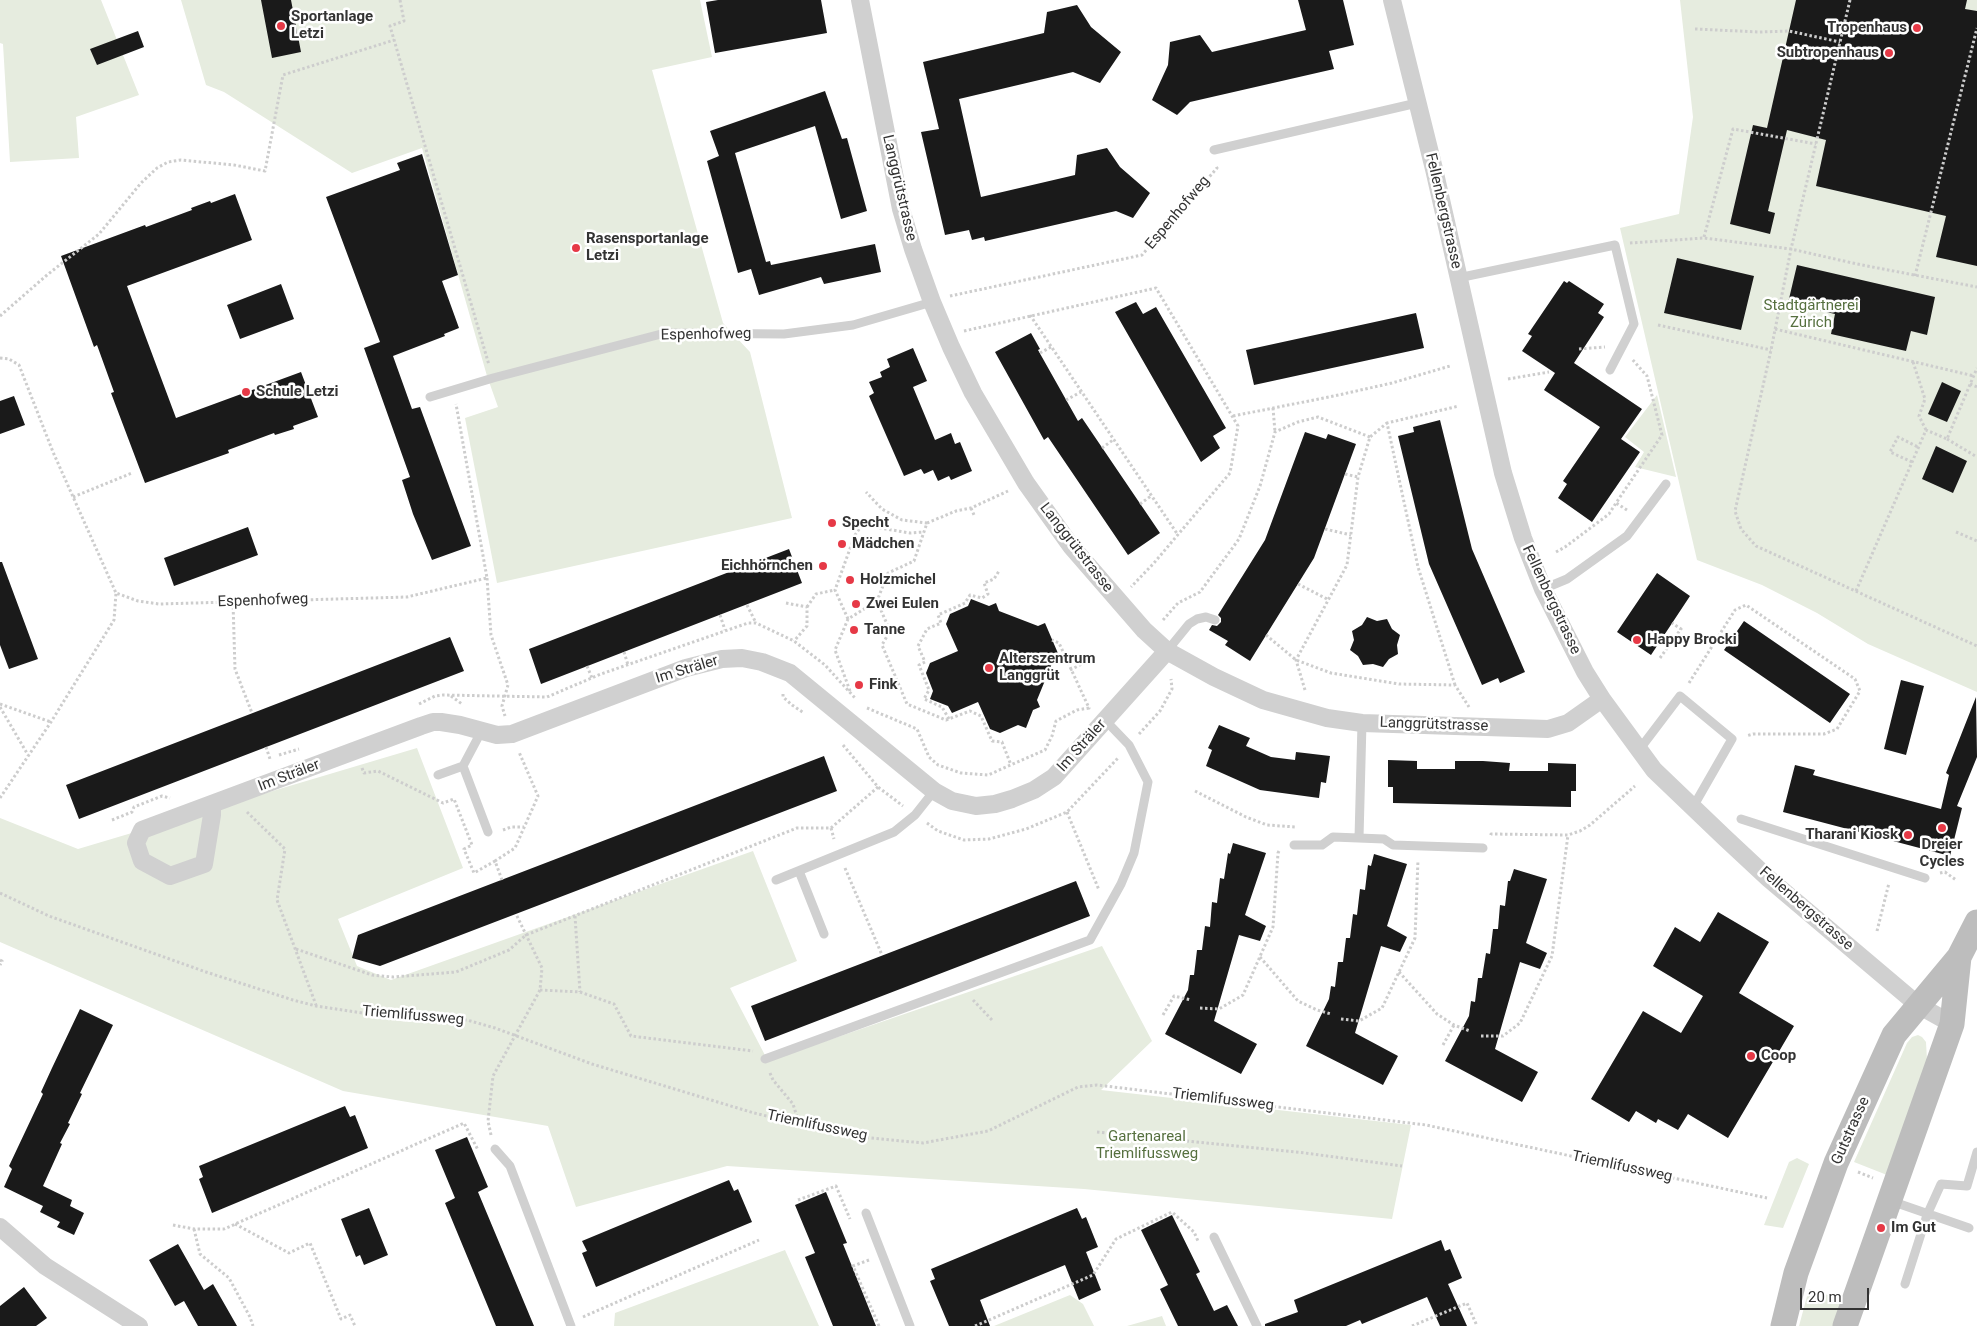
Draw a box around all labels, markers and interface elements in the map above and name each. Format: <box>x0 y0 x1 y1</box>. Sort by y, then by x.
place label: Sportanlage Letzi <box>291 8 373 43</box>
place label: Tropenhaus <box>1827 19 1907 37</box>
marker: Sportanlage Letzi <box>275 20 287 32</box>
marker: Tropenhaus <box>1911 22 1923 34</box>
place label: Subtropenhaus <box>1777 44 1879 62</box>
marker: Subtropenhaus <box>1883 47 1895 59</box>
street label: Langgrütstrasse <box>878 133 920 243</box>
street label: Fellenbergstrasse <box>1421 151 1465 271</box>
street label: Espenhofweg <box>1142 173 1214 253</box>
place label: Rasensportanlage Letzi <box>586 230 708 265</box>
marker: Rasensportanlage Letzi <box>570 242 582 254</box>
park label: Stadtgärtnerei Zürich <box>1763 297 1859 332</box>
street label: Espenhofweg <box>661 325 751 345</box>
place label: Schule Letzi <box>256 383 339 401</box>
marker: Schule Letzi <box>240 386 252 398</box>
street label: Langgrütstrasse <box>1035 500 1117 596</box>
place label: Specht <box>842 514 889 532</box>
marker: Specht <box>826 517 838 529</box>
place label: Mädchen <box>852 535 914 553</box>
marker: Mädchen <box>836 538 848 550</box>
street label: Fellenbergstrasse <box>1518 543 1584 657</box>
place label: Eichhörnchen <box>721 557 813 575</box>
marker: Eichhörnchen <box>817 560 829 572</box>
place label: Holzmichel <box>860 571 936 589</box>
marker: Holzmichel <box>844 574 856 586</box>
street label: Espenhofweg <box>217 590 309 612</box>
place label: Zwei Eulen <box>866 595 939 613</box>
marker: Zwei Eulen <box>850 598 862 610</box>
place label: Tanne <box>864 621 905 639</box>
marker: Tanne <box>848 624 860 636</box>
place label: Happy Brocki <box>1647 631 1737 649</box>
marker: Happy Brocki <box>1631 634 1643 646</box>
place label: Alterszentrum Langgrüt <box>999 650 1095 685</box>
street label: Im Sträler <box>654 652 720 688</box>
marker: Alterszentrum Langgrüt <box>983 662 995 674</box>
place label: Fink <box>869 676 898 694</box>
marker: Fink <box>853 679 865 691</box>
street label: Langgrütstrasse <box>1379 714 1489 736</box>
street label: Im Sträler <box>1054 716 1110 776</box>
street label: Im Sträler <box>256 756 322 796</box>
marker: Dreier Cycles <box>1936 822 1948 834</box>
place label: Tharani Kiosk <box>1805 826 1898 844</box>
marker: Tharani Kiosk <box>1902 829 1914 841</box>
place label: Dreier Cycles <box>1920 836 1964 871</box>
street label: Fellenbergstrasse <box>1755 863 1857 955</box>
street label: Triemlifussweg <box>361 1003 465 1029</box>
place label: Coop <box>1761 1047 1796 1065</box>
marker: Coop <box>1745 1050 1757 1062</box>
street label: Triemlifussweg <box>1171 1085 1275 1115</box>
street label: Gutstrasse <box>1828 1094 1874 1168</box>
street label: Triemlifussweg <box>765 1107 869 1145</box>
park label: Gartenareal Triemlifussweg <box>1096 1128 1198 1163</box>
street label: Triemlifussweg <box>1570 1148 1674 1186</box>
place label: Im Gut <box>1891 1219 1936 1237</box>
marker: Im Gut <box>1875 1222 1887 1234</box>
scale bar <box>1802 1278 1871 1310</box>
text: 20 m <box>1808 1288 1842 1306</box>

